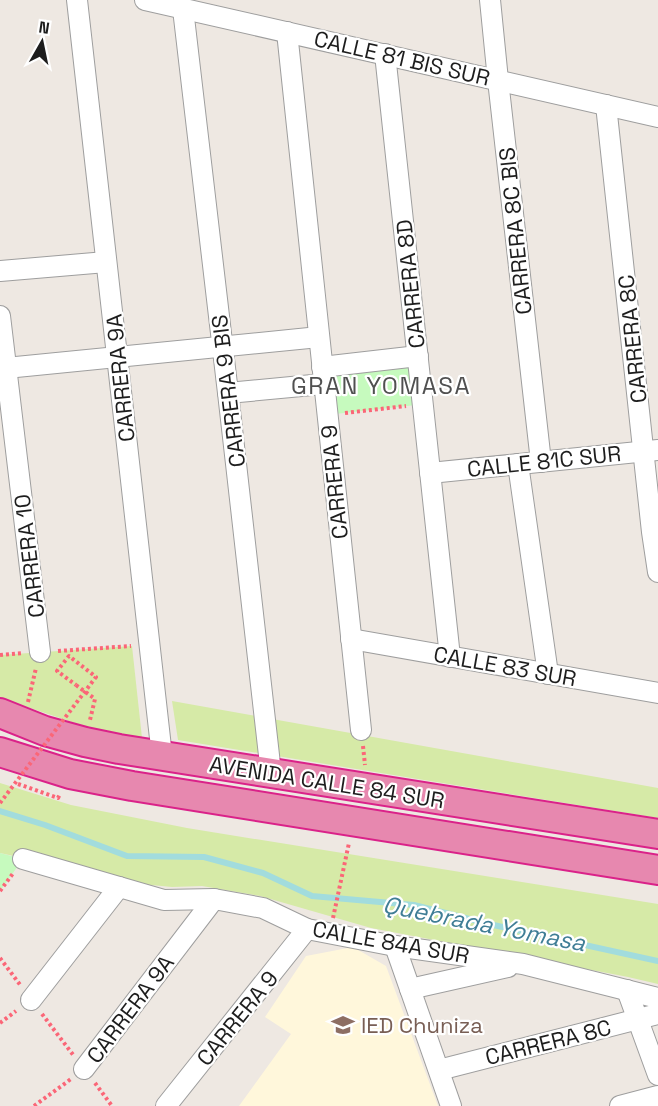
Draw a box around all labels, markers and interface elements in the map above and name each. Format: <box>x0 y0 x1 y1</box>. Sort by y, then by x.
north arrow <box>12 12 72 72</box>
text: N <box>37 16 51 39</box>
street label: CALLE 81 BIS SUR <box>311 24 493 92</box>
street label: CARRERA 8C BIS <box>492 146 538 316</box>
street label: CARRERA 8D <box>389 218 431 350</box>
street label: CARRERA 8C <box>611 273 653 405</box>
street label: CARRERA 9A <box>99 313 141 443</box>
street label: CARRERA 9 BIS <box>205 313 251 469</box>
district label: GRAN YOMASA <box>291 370 471 401</box>
street label: CARRERA 9 <box>314 424 354 540</box>
street label: CALLE 81C SUR <box>466 439 622 483</box>
street label: CARRERA 10 <box>8 493 50 619</box>
street label: CALLE 83 SUR <box>431 640 579 692</box>
street label: AVENIDA CALLE 84 SUR <box>208 750 446 814</box>
water label: Quebrada Yomasa <box>380 889 588 958</box>
street label: CALLE 84A SUR <box>310 914 472 970</box>
street label: CARRERA 9A <box>80 949 180 1069</box>
street label: CARRERA 9 <box>190 965 284 1071</box>
place label: IED Chuniza <box>361 1011 483 1039</box>
school or university icon: IED Chuniza <box>330 1012 356 1038</box>
street label: CARRERA 8C <box>482 1013 614 1071</box>

